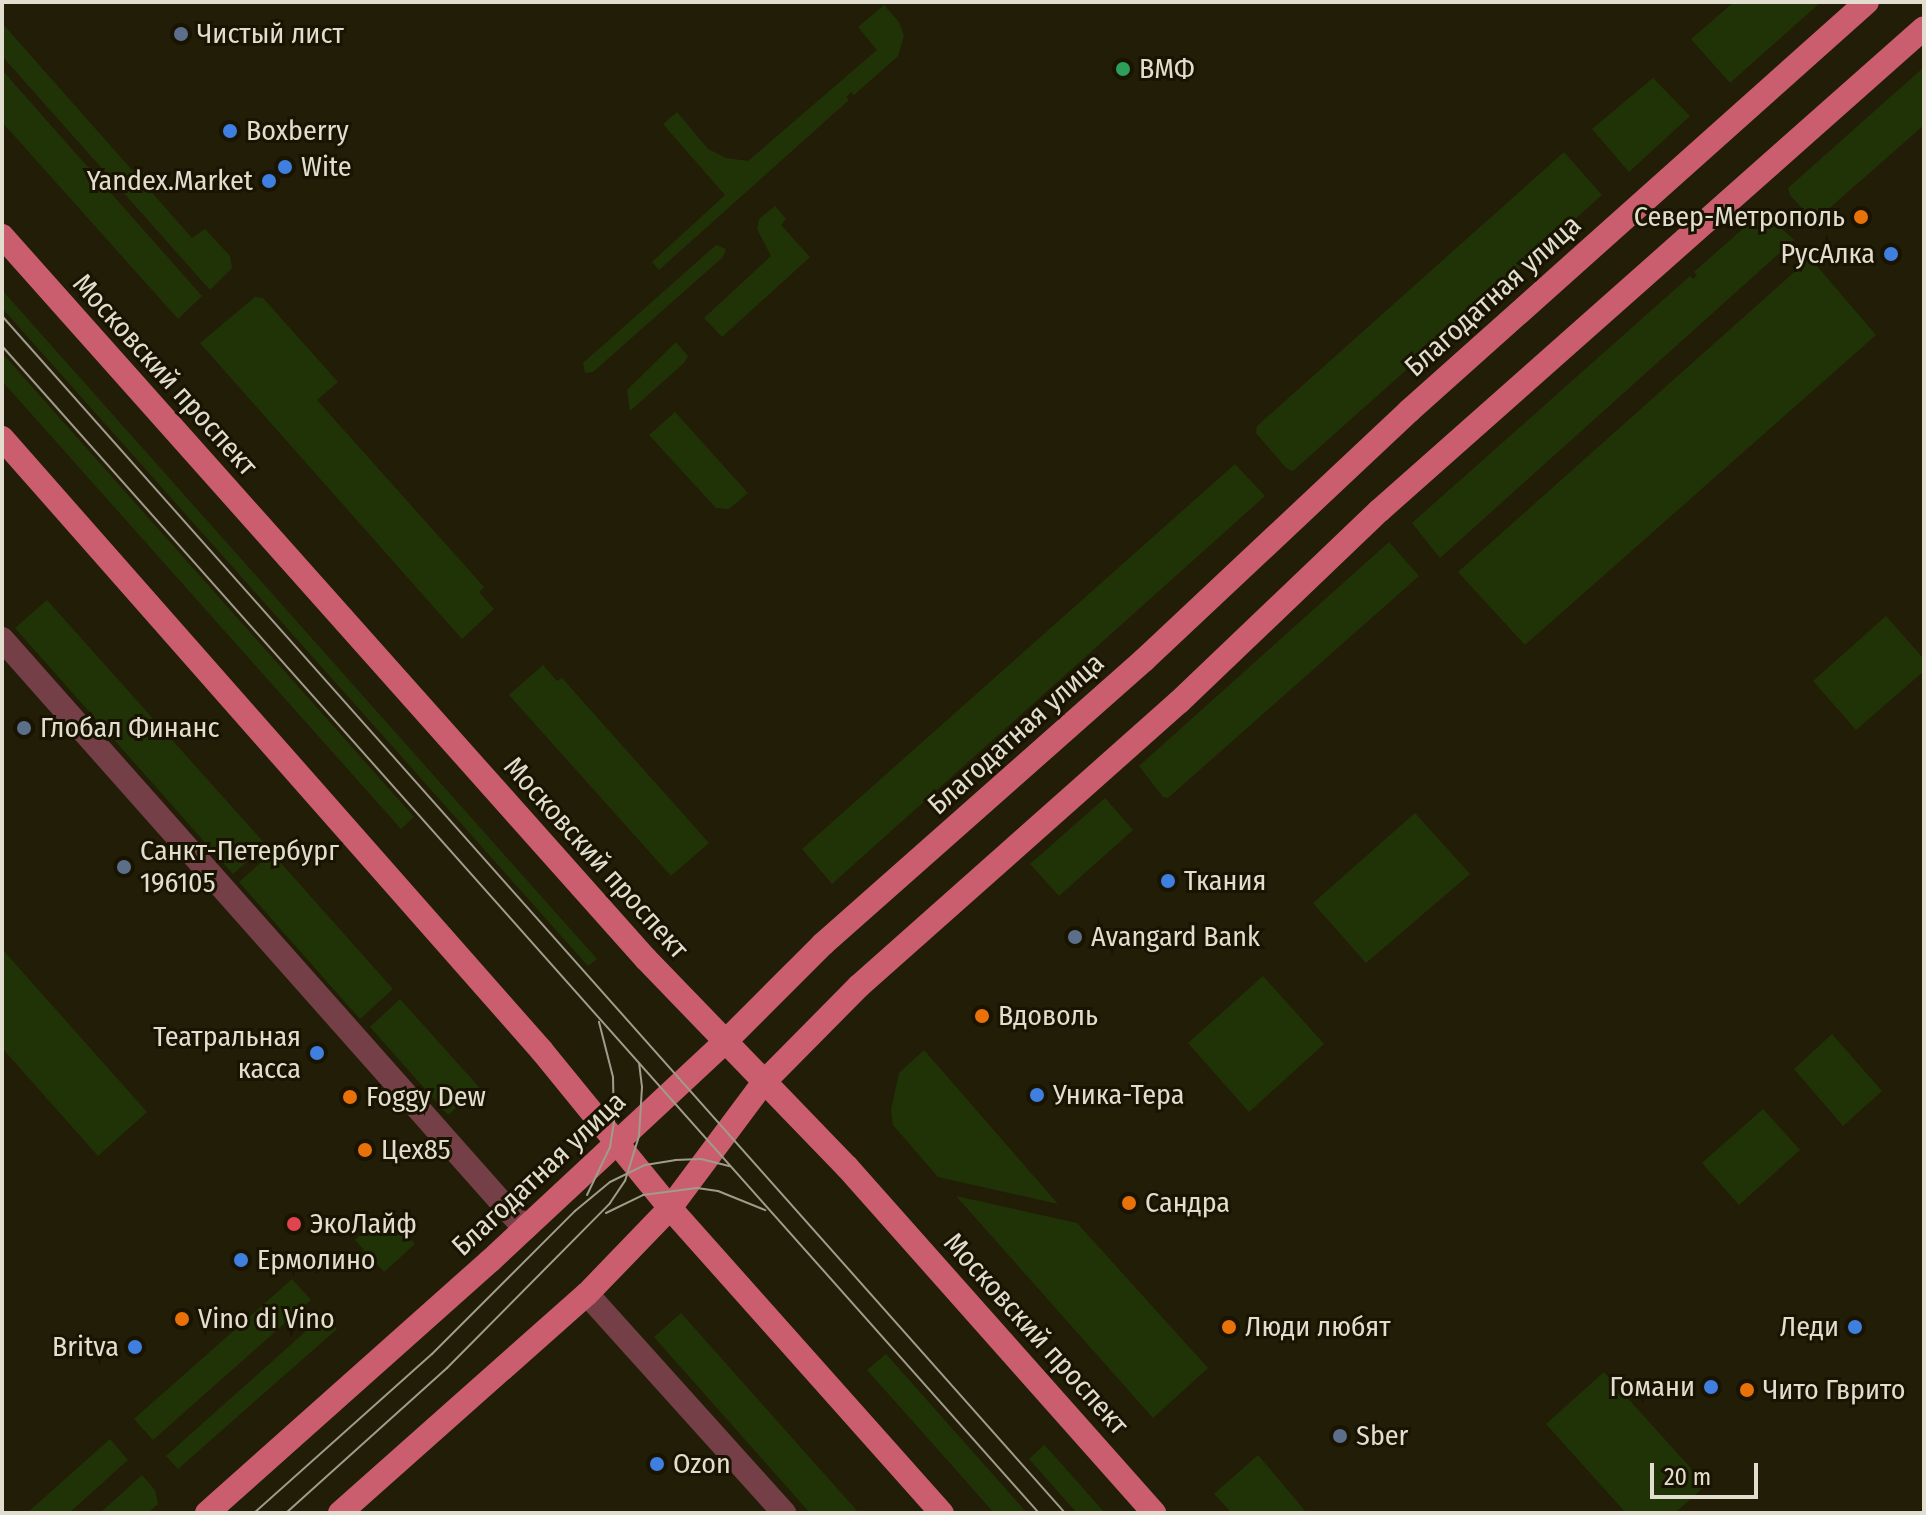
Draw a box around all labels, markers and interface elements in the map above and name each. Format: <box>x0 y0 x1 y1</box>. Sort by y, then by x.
place label: Чистый лист <box>197 17 344 51</box>
marker: Чистый лист <box>172 25 190 43</box>
place label: ВМФ <box>1139 52 1195 86</box>
marker: ВМФ <box>1114 60 1132 78</box>
place label: Boxberry <box>246 114 349 148</box>
marker: Boxberry <box>221 122 239 140</box>
place label: Wite <box>301 150 352 184</box>
marker: Wite <box>276 158 294 176</box>
place label: Yandex.Market <box>87 164 253 198</box>
marker: Yandex.Market <box>260 172 278 190</box>
place label: Север-Метрополь <box>1634 200 1845 234</box>
street label: Благодатная улица <box>1398 208 1588 384</box>
marker: Север-Метрополь <box>1852 208 1870 226</box>
place label: РусАлка <box>1781 237 1875 271</box>
marker: РусАлка <box>1882 245 1900 263</box>
street label: Московский проспект <box>66 267 264 483</box>
street label: Благодатная улица <box>921 646 1111 822</box>
place label: Глобал Финанс <box>40 711 219 745</box>
marker: Глобал Финанс <box>15 719 33 737</box>
street label: Московский проспект <box>497 750 695 966</box>
place label: Санкт-Петербург 196105 <box>140 834 339 900</box>
marker: Санкт-Петербург 196105 <box>115 858 133 876</box>
place label: Ткания <box>1184 864 1266 898</box>
marker: Ткания <box>1159 872 1177 890</box>
place label: Avangard Bank <box>1091 920 1260 954</box>
marker: Avangard Bank <box>1066 928 1084 946</box>
place label: Вдоволь <box>998 999 1098 1033</box>
marker: Вдоволь <box>973 1007 991 1025</box>
place label: Театральная касса <box>153 1020 301 1086</box>
marker: Театральная касса <box>308 1044 326 1062</box>
place label: Уника-Тера <box>1053 1078 1184 1112</box>
place label: Foggy Dew <box>366 1080 486 1114</box>
street label: Благодатная улица <box>445 1085 633 1263</box>
marker: Уника-Тера <box>1028 1086 1046 1104</box>
marker: Foggy Dew <box>341 1088 359 1106</box>
place label: Цех85 <box>381 1133 451 1167</box>
marker: Цех85 <box>356 1141 374 1159</box>
place label: Сандра <box>1145 1186 1230 1220</box>
marker: Сандра <box>1120 1194 1138 1212</box>
place label: ЭкоЛайф <box>310 1207 417 1241</box>
marker: ЭкоЛайф <box>285 1215 303 1233</box>
street label: Московский проспект <box>937 1226 1135 1442</box>
place label: Ермолино <box>257 1243 376 1277</box>
marker: Ермолино <box>232 1251 250 1269</box>
place label: Vino di Vino <box>198 1302 335 1336</box>
marker: Vino di Vino <box>173 1310 191 1328</box>
place label: Люди любят <box>1245 1310 1391 1344</box>
place label: Леди <box>1780 1310 1839 1344</box>
marker: Люди любят <box>1220 1318 1238 1336</box>
marker: Леди <box>1846 1318 1864 1336</box>
place label: Britva <box>52 1330 119 1364</box>
marker: Britva <box>126 1338 144 1356</box>
place label: Гомани <box>1609 1370 1695 1404</box>
place label: Чито Гврито <box>1763 1373 1905 1407</box>
marker: Гомани <box>1702 1378 1720 1396</box>
marker: Чито Гврито <box>1738 1381 1756 1399</box>
place label: Sber <box>1356 1419 1408 1453</box>
marker: Sber <box>1331 1427 1349 1445</box>
place label: Ozon <box>673 1447 731 1481</box>
scale bar <box>1654 1447 1762 1497</box>
marker: Ozon <box>648 1455 666 1473</box>
text: 20 m <box>1664 1463 1711 1491</box>

